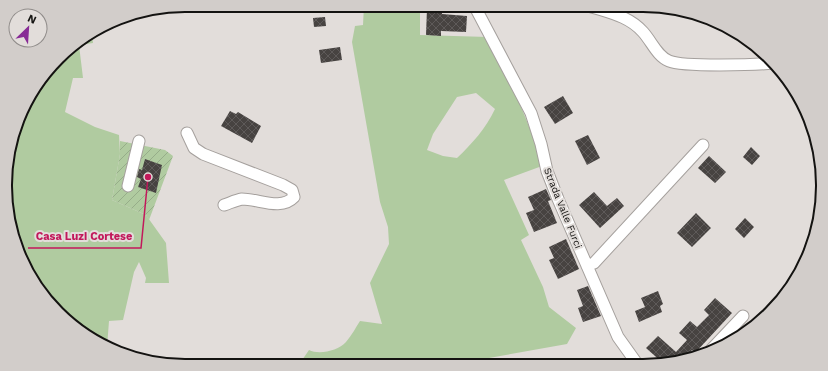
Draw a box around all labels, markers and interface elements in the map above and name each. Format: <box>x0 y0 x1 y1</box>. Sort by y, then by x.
north arrow <box>8 8 48 48</box>
text: N <box>26 12 38 27</box>
street label: Strada Valle Furci <box>542 166 584 250</box>
callout: Casa Luzi Cortese <box>28 225 141 248</box>
text: Casa Luzi Cortese <box>36 230 132 243</box>

